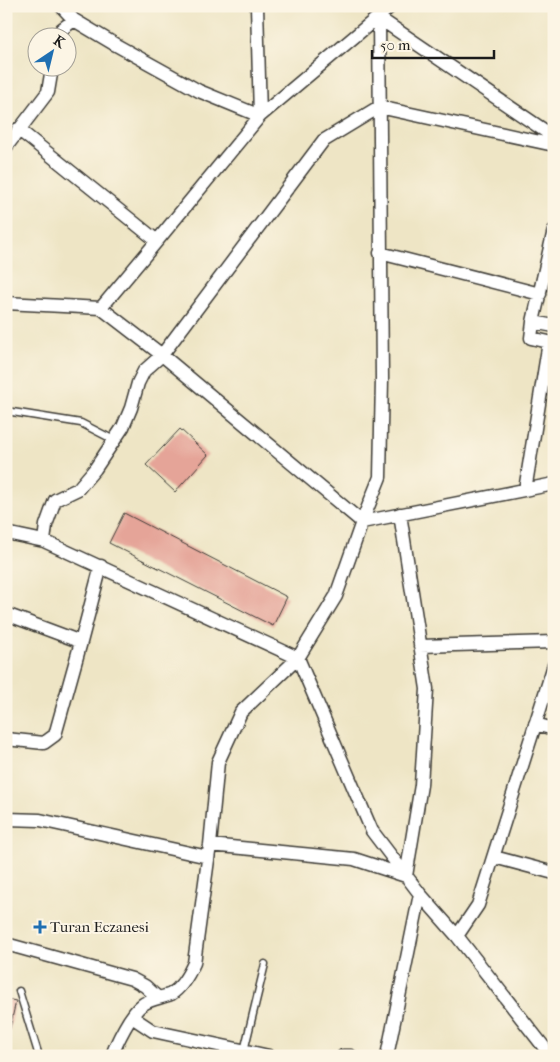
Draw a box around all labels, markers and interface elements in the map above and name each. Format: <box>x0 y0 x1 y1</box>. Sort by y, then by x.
north arrow <box>28 28 78 78</box>
scale bar <box>372 28 495 60</box>
text: K <box>50 32 69 52</box>
text: 50 m <box>380 36 411 54</box>
place label: Turan Eczanesi <box>50 918 149 936</box>
marker: Turan Eczanesi <box>34 921 46 933</box>

